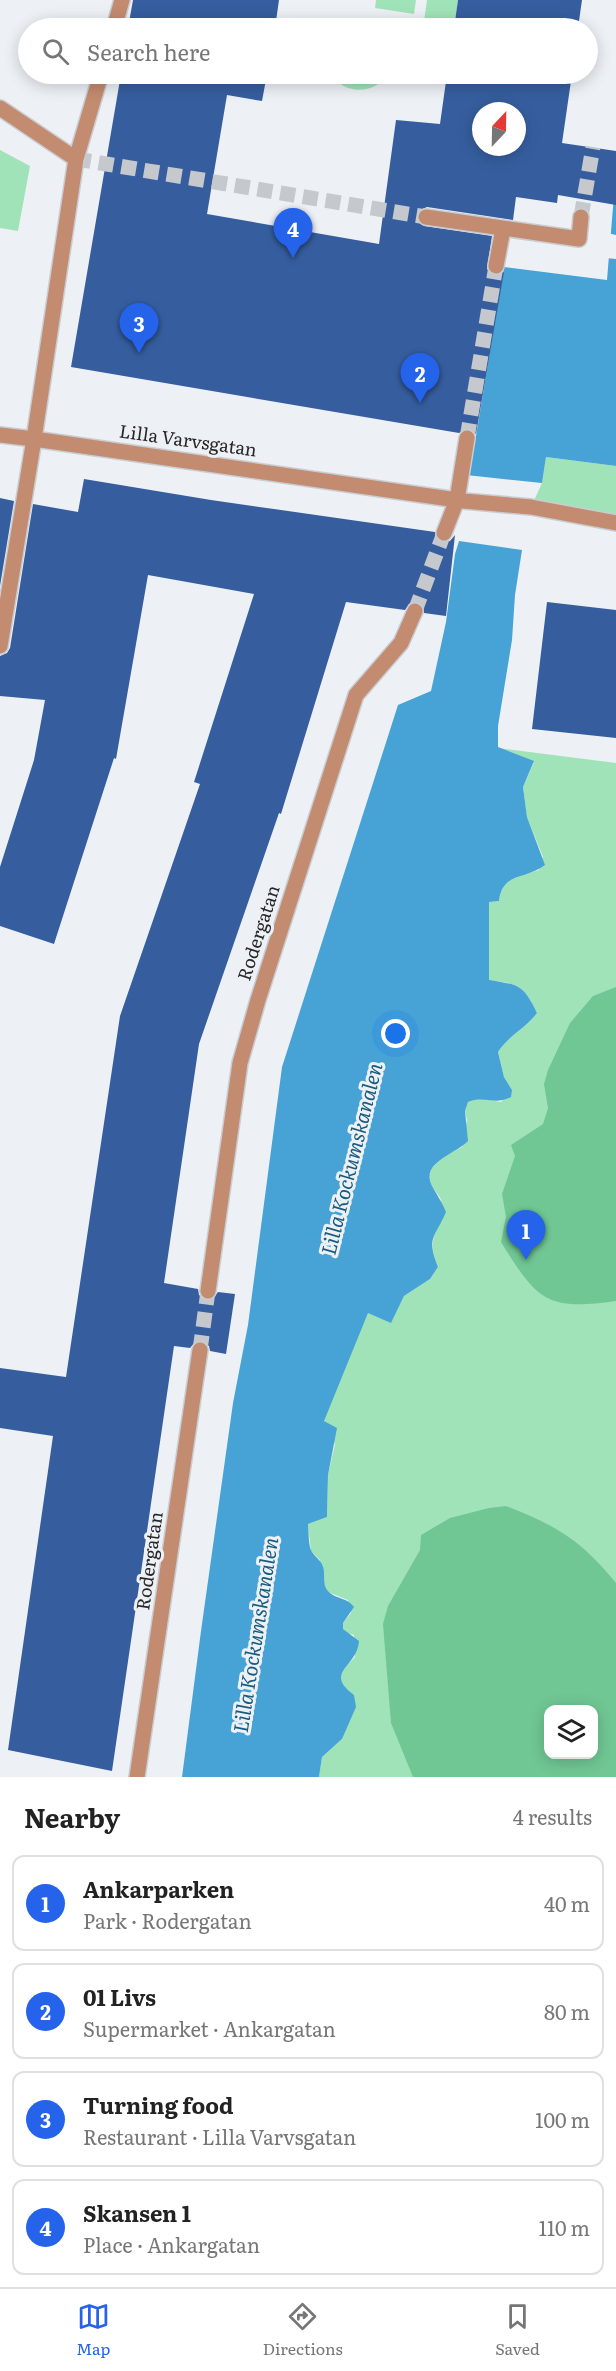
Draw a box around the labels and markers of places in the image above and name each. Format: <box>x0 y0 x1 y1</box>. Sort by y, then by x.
pin: 4 <box>274 208 312 258</box>
pin: 3 <box>120 304 158 353</box>
pin: 2 <box>400 354 440 403</box>
pin: 1 <box>506 1210 546 1260</box>

